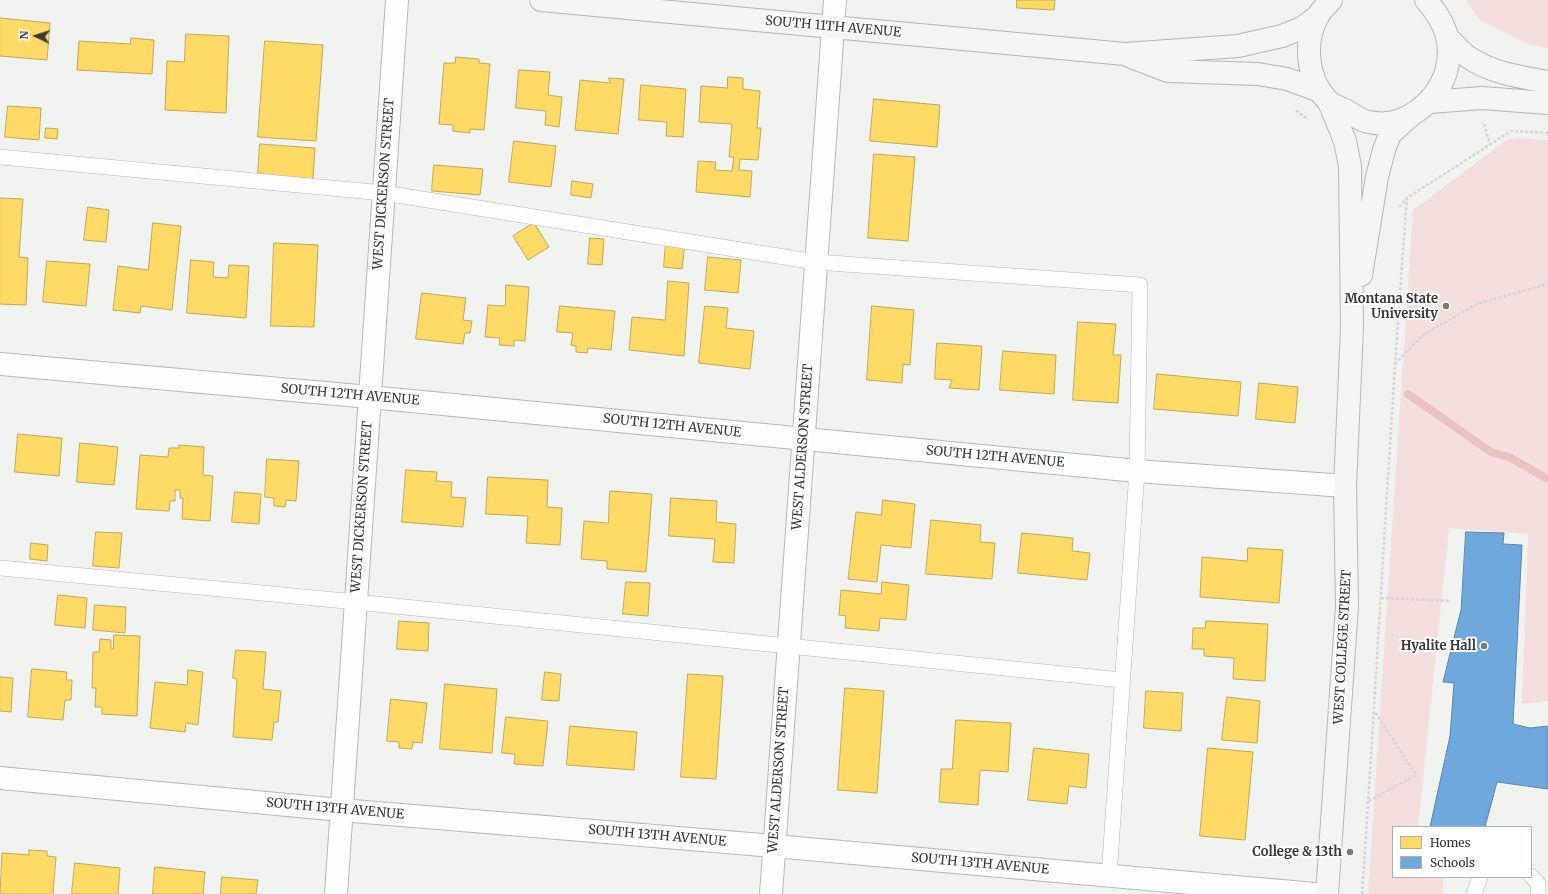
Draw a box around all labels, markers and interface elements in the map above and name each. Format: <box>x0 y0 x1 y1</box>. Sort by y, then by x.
street label: SOUTH 11TH AVENUE <box>764 13 902 41</box>
north arrow <box>16 16 56 56</box>
text: N <box>17 30 31 40</box>
street label: WEST DICKERSON STREET <box>370 98 398 270</box>
place label: Montana State University <box>1345 291 1438 322</box>
marker: Montana State University <box>1441 301 1451 311</box>
street label: WEST ALDERSON STREET <box>789 363 817 531</box>
street label: SOUTH 12TH AVENUE <box>280 381 420 409</box>
street label: SOUTH 12TH AVENUE <box>602 411 742 441</box>
street label: WEST DICKERSON STREET <box>348 421 376 593</box>
street label: SOUTH 12TH AVENUE <box>925 443 1065 471</box>
street label: WEST COLLEGE STREET <box>1331 569 1355 725</box>
place label: Hyalite Hall <box>1401 638 1476 654</box>
marker: Hyalite Hall <box>1479 641 1489 651</box>
street label: WEST ALDERSON STREET <box>765 686 793 854</box>
street label: SOUTH 13TH AVENUE <box>265 795 405 823</box>
street label: SOUTH 13TH AVENUE <box>587 822 727 850</box>
legend <box>1392 826 1532 878</box>
text: Homes <box>1430 835 1471 850</box>
place label: College & 13th <box>1252 844 1342 860</box>
marker: College & 13th <box>1345 847 1355 857</box>
street label: SOUTH 13TH AVENUE <box>910 850 1050 878</box>
text: Schools <box>1430 855 1475 870</box>

